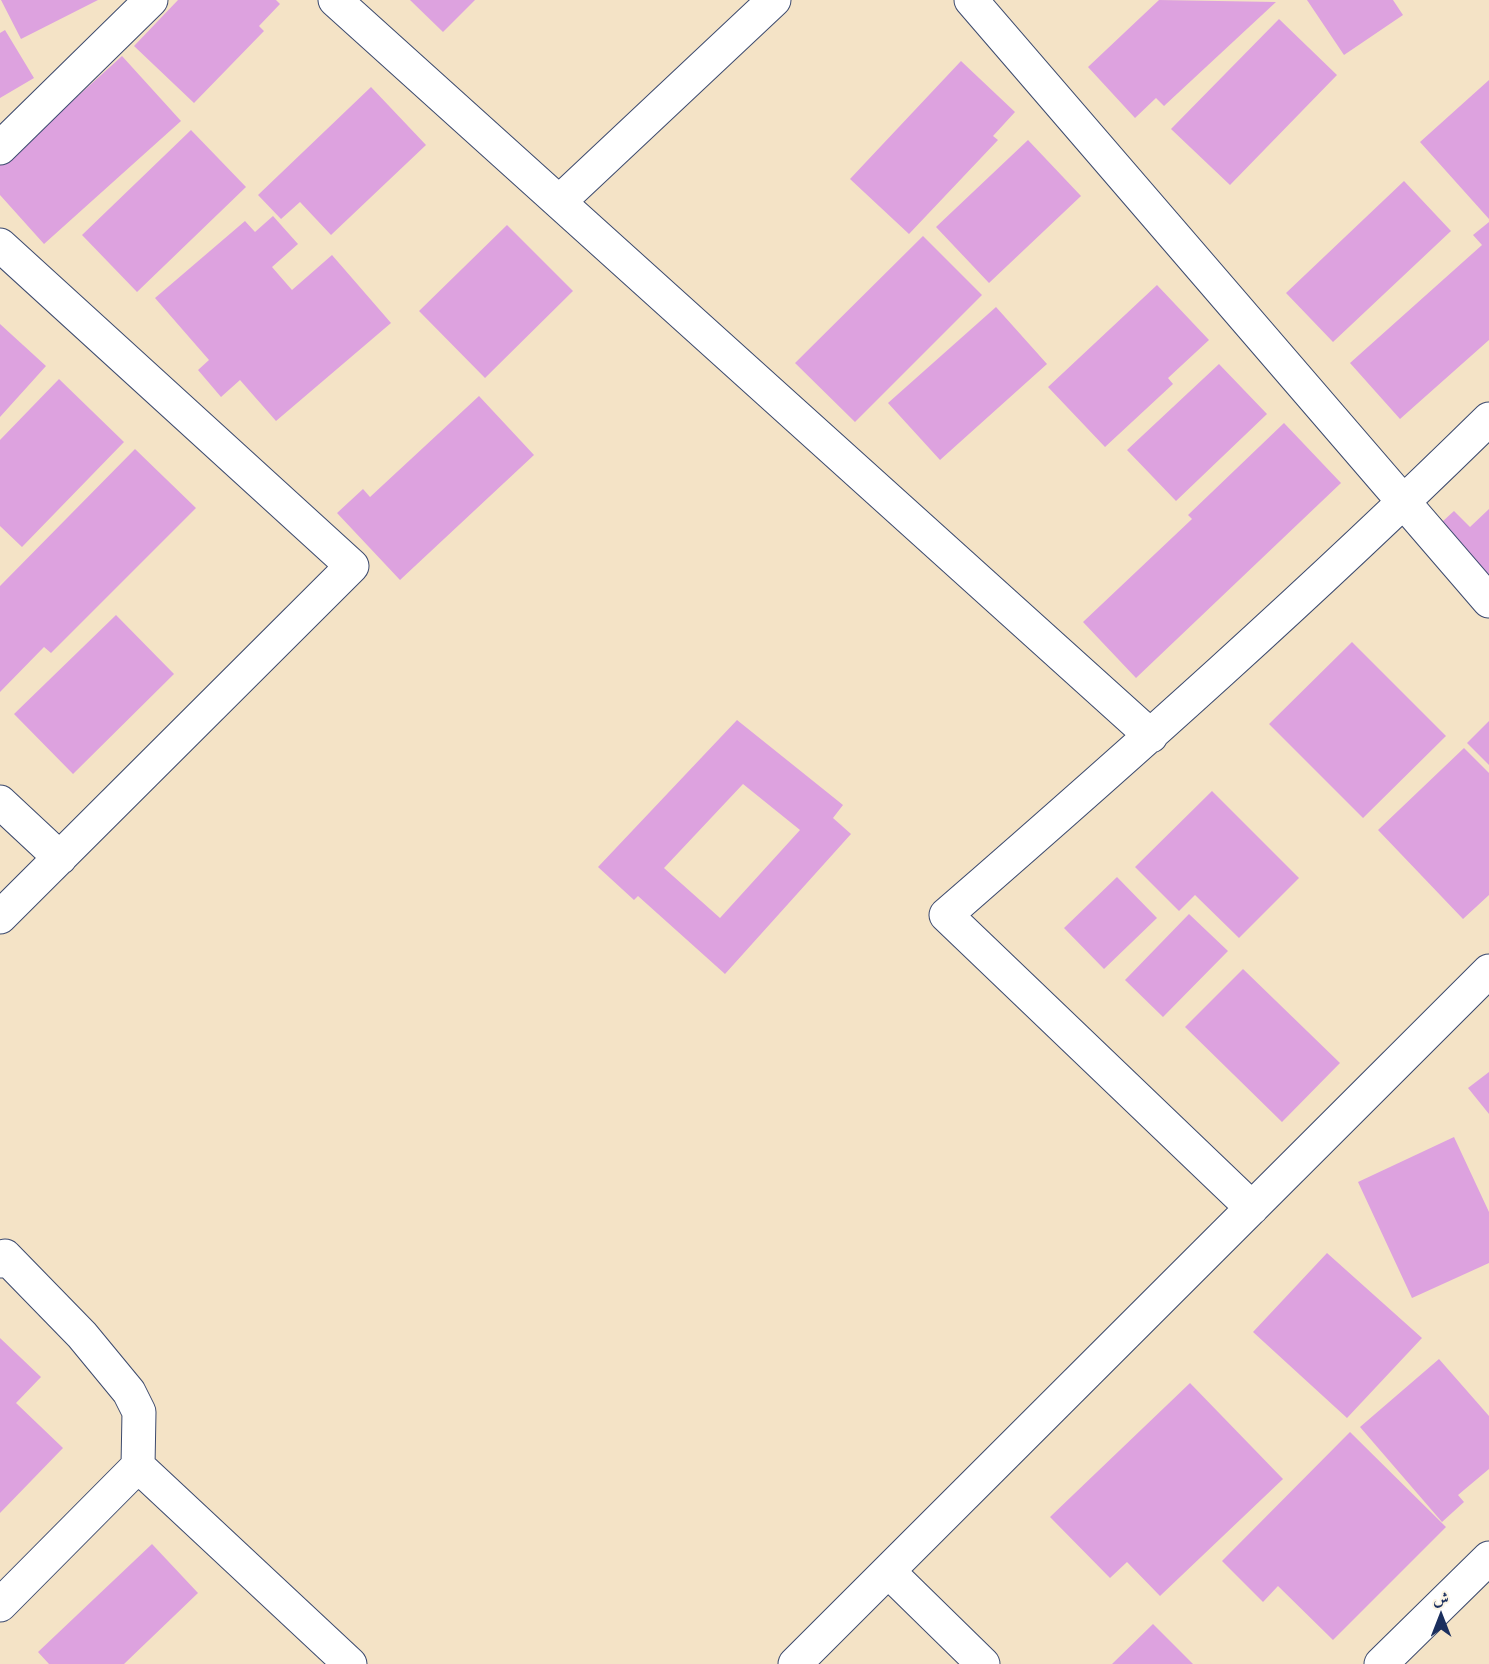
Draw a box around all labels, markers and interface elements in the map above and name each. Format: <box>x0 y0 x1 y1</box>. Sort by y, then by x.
north arrow <box>1411 1586 1471 1646</box>
text: ش <box>1433 1586 1449 1610</box>

